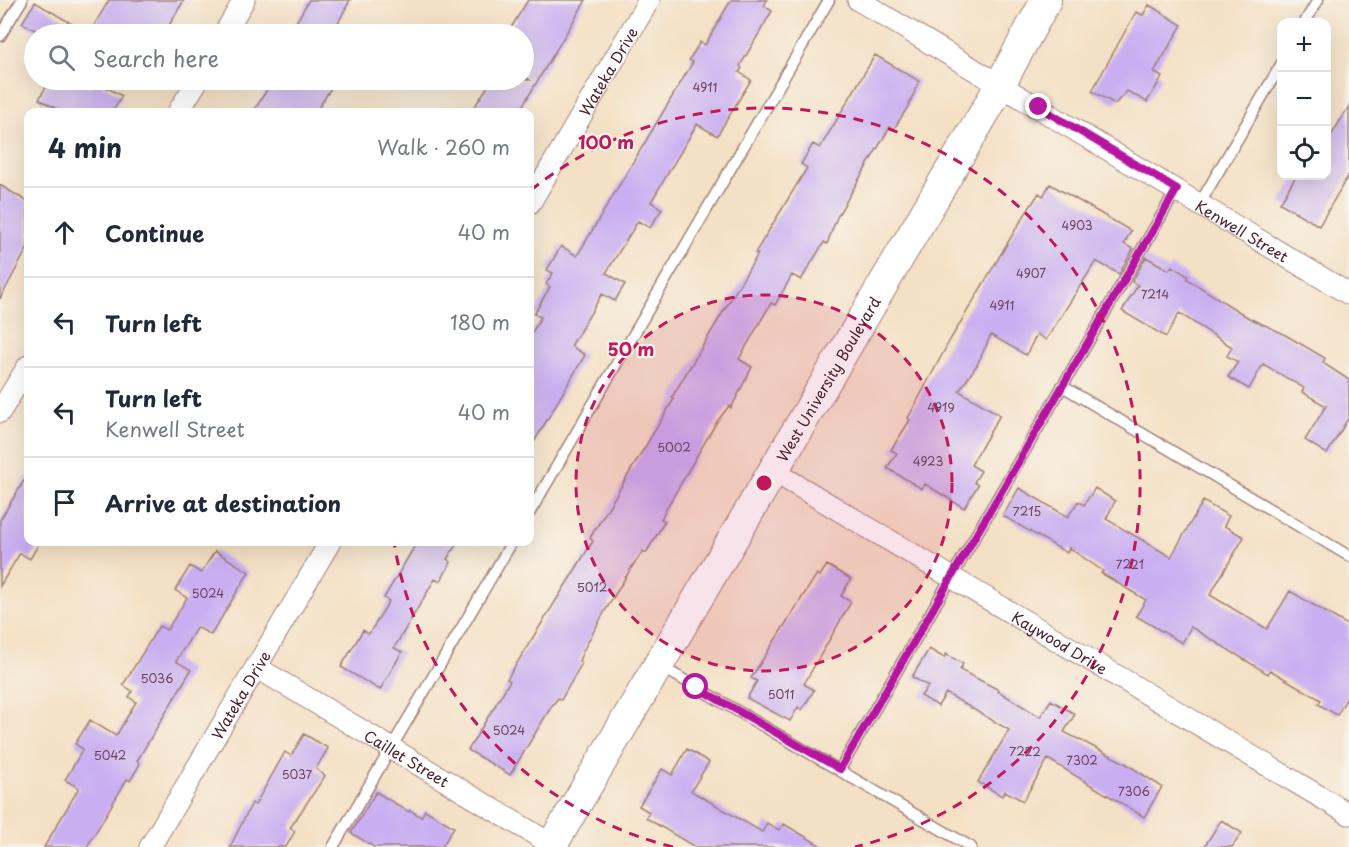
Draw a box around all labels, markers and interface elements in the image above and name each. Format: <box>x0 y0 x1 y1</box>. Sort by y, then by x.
map controls <box>1277 18 1331 180</box>
button: + <box>1277 18 1331 72</box>
street label: Wateka Drive <box>572 22 642 120</box>
search box <box>24 24 534 90</box>
icon: search <box>45 41 78 74</box>
text: Search here <box>93 41 219 74</box>
button: − <box>1277 72 1331 126</box>
house number: 4911 <box>693 78 717 96</box>
route end <box>1025 93 1051 119</box>
button: locate <box>1277 126 1331 180</box>
text: 4 min <box>48 128 122 167</box>
text: 100 m <box>578 128 634 155</box>
text: Walk · 260 m <box>377 132 510 162</box>
street label: Kenwell Street <box>1191 193 1293 267</box>
icon: ahead <box>48 216 81 249</box>
text: Continue <box>105 216 204 249</box>
house number: 4903 <box>1061 216 1093 234</box>
text: 40 m <box>458 217 510 247</box>
house number: 4907 <box>1016 264 1046 282</box>
house number: 7214 <box>1141 285 1169 303</box>
street label: West University Boulevard <box>770 292 885 465</box>
house number: 4911 <box>990 296 1014 314</box>
icon: left <box>48 306 81 339</box>
text: Turn left <box>105 306 202 339</box>
text: 180 m <box>450 307 510 337</box>
text: 50 m <box>608 335 654 362</box>
text: Turn left <box>105 381 202 414</box>
icon: left <box>48 396 81 429</box>
text: 40 m <box>458 397 510 427</box>
house number: 4919 <box>927 398 955 416</box>
text: Kenwell Street <box>105 414 245 444</box>
house number: 5002 <box>657 438 691 456</box>
house number: 4923 <box>913 452 943 470</box>
centre of rings <box>754 473 774 493</box>
icon: arrive <box>48 486 81 519</box>
text: Arrive at destination <box>105 486 341 519</box>
house number: 7215 <box>1013 502 1041 520</box>
house number: 7221 <box>1116 555 1144 573</box>
house number: 5012 <box>577 578 607 596</box>
house number: 5024 <box>192 584 224 602</box>
street label: Kaywood Drive <box>1008 605 1112 679</box>
street label: Wateka Drive <box>205 646 275 743</box>
house number: 5036 <box>141 669 173 687</box>
route start <box>682 673 708 699</box>
house number: 5011 <box>768 685 794 703</box>
house number: 5024 <box>493 721 525 739</box>
street label: Caillet Street <box>360 723 454 792</box>
house number: 7222 <box>1009 742 1041 760</box>
house number: 5042 <box>94 746 126 764</box>
house number: 7302 <box>1066 751 1098 769</box>
house number: 5037 <box>282 765 313 783</box>
house number: 7306 <box>1118 782 1150 800</box>

